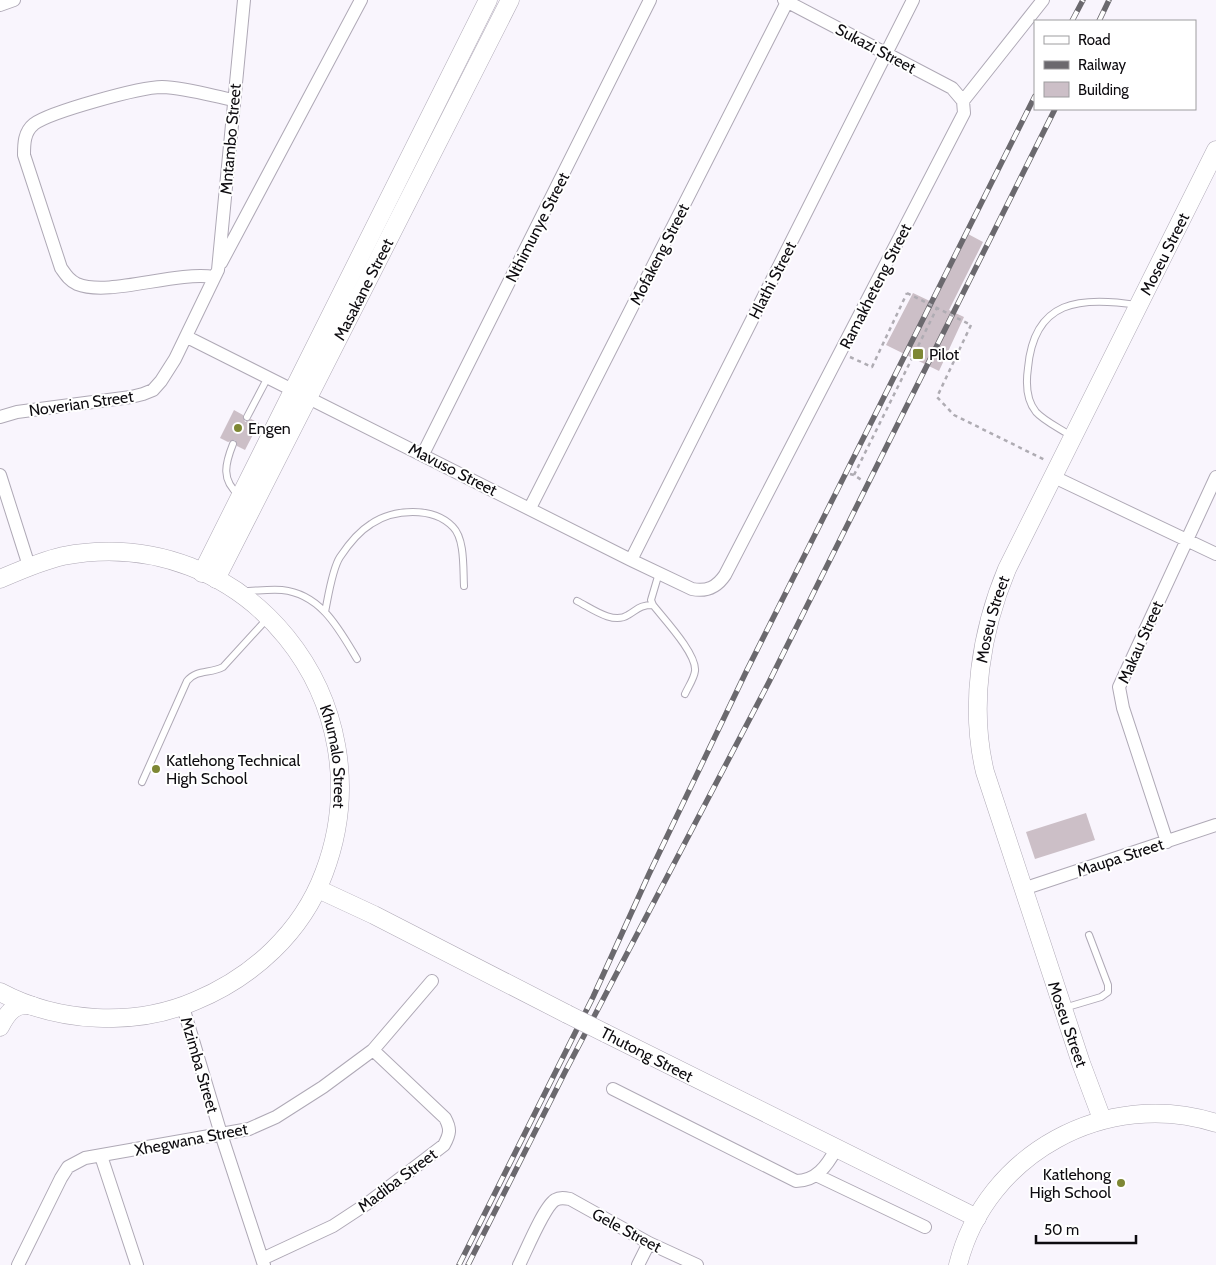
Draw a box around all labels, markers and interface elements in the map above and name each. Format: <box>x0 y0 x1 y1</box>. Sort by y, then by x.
street label: Sukazi Street <box>832 19 920 78</box>
legend <box>1034 20 1196 110</box>
text: Road <box>1078 31 1111 49</box>
text: Railway <box>1078 56 1127 74</box>
text: Building <box>1078 81 1129 99</box>
street label: Mntambo Street <box>216 82 245 195</box>
street label: Nthimunye Street <box>502 169 574 285</box>
street label: Mofakeng Street <box>626 200 693 308</box>
street label: Moseu Street <box>1136 209 1193 298</box>
street label: Ramakheteng Street <box>836 220 916 352</box>
street label: Masakane Street <box>330 235 398 344</box>
street label: Hlathi Street <box>745 238 800 322</box>
place label: Pilot <box>929 345 960 364</box>
marker: Pilot <box>911 347 925 361</box>
street label: Noverian Street <box>28 387 135 420</box>
place label: Engen <box>248 419 291 438</box>
marker: Engen <box>232 422 244 434</box>
street label: Mavuso Street <box>405 439 501 500</box>
street label: Moseu Street <box>972 572 1014 664</box>
street label: Makau Street <box>1114 597 1167 686</box>
street label: Khumalo Street <box>316 702 349 810</box>
place label: Katlehong Technical High School <box>166 751 301 788</box>
marker: Katlehong Technical High School <box>150 763 162 775</box>
street label: Maupa Street <box>1074 834 1167 880</box>
street label: Moseu Street <box>1044 979 1091 1070</box>
street label: Mzimba Street <box>177 1015 222 1116</box>
street label: Thutong Street <box>597 1023 697 1086</box>
street label: Xhegwana Street <box>133 1119 250 1160</box>
street label: Madiba Street <box>354 1144 441 1216</box>
place label: Katlehong High School <box>1030 1165 1112 1202</box>
marker: Katlehong High School <box>1115 1177 1127 1189</box>
street label: Gele Street <box>589 1204 665 1257</box>
scale bar <box>1036 1212 1136 1244</box>
text: 50 m <box>1044 1221 1079 1239</box>

